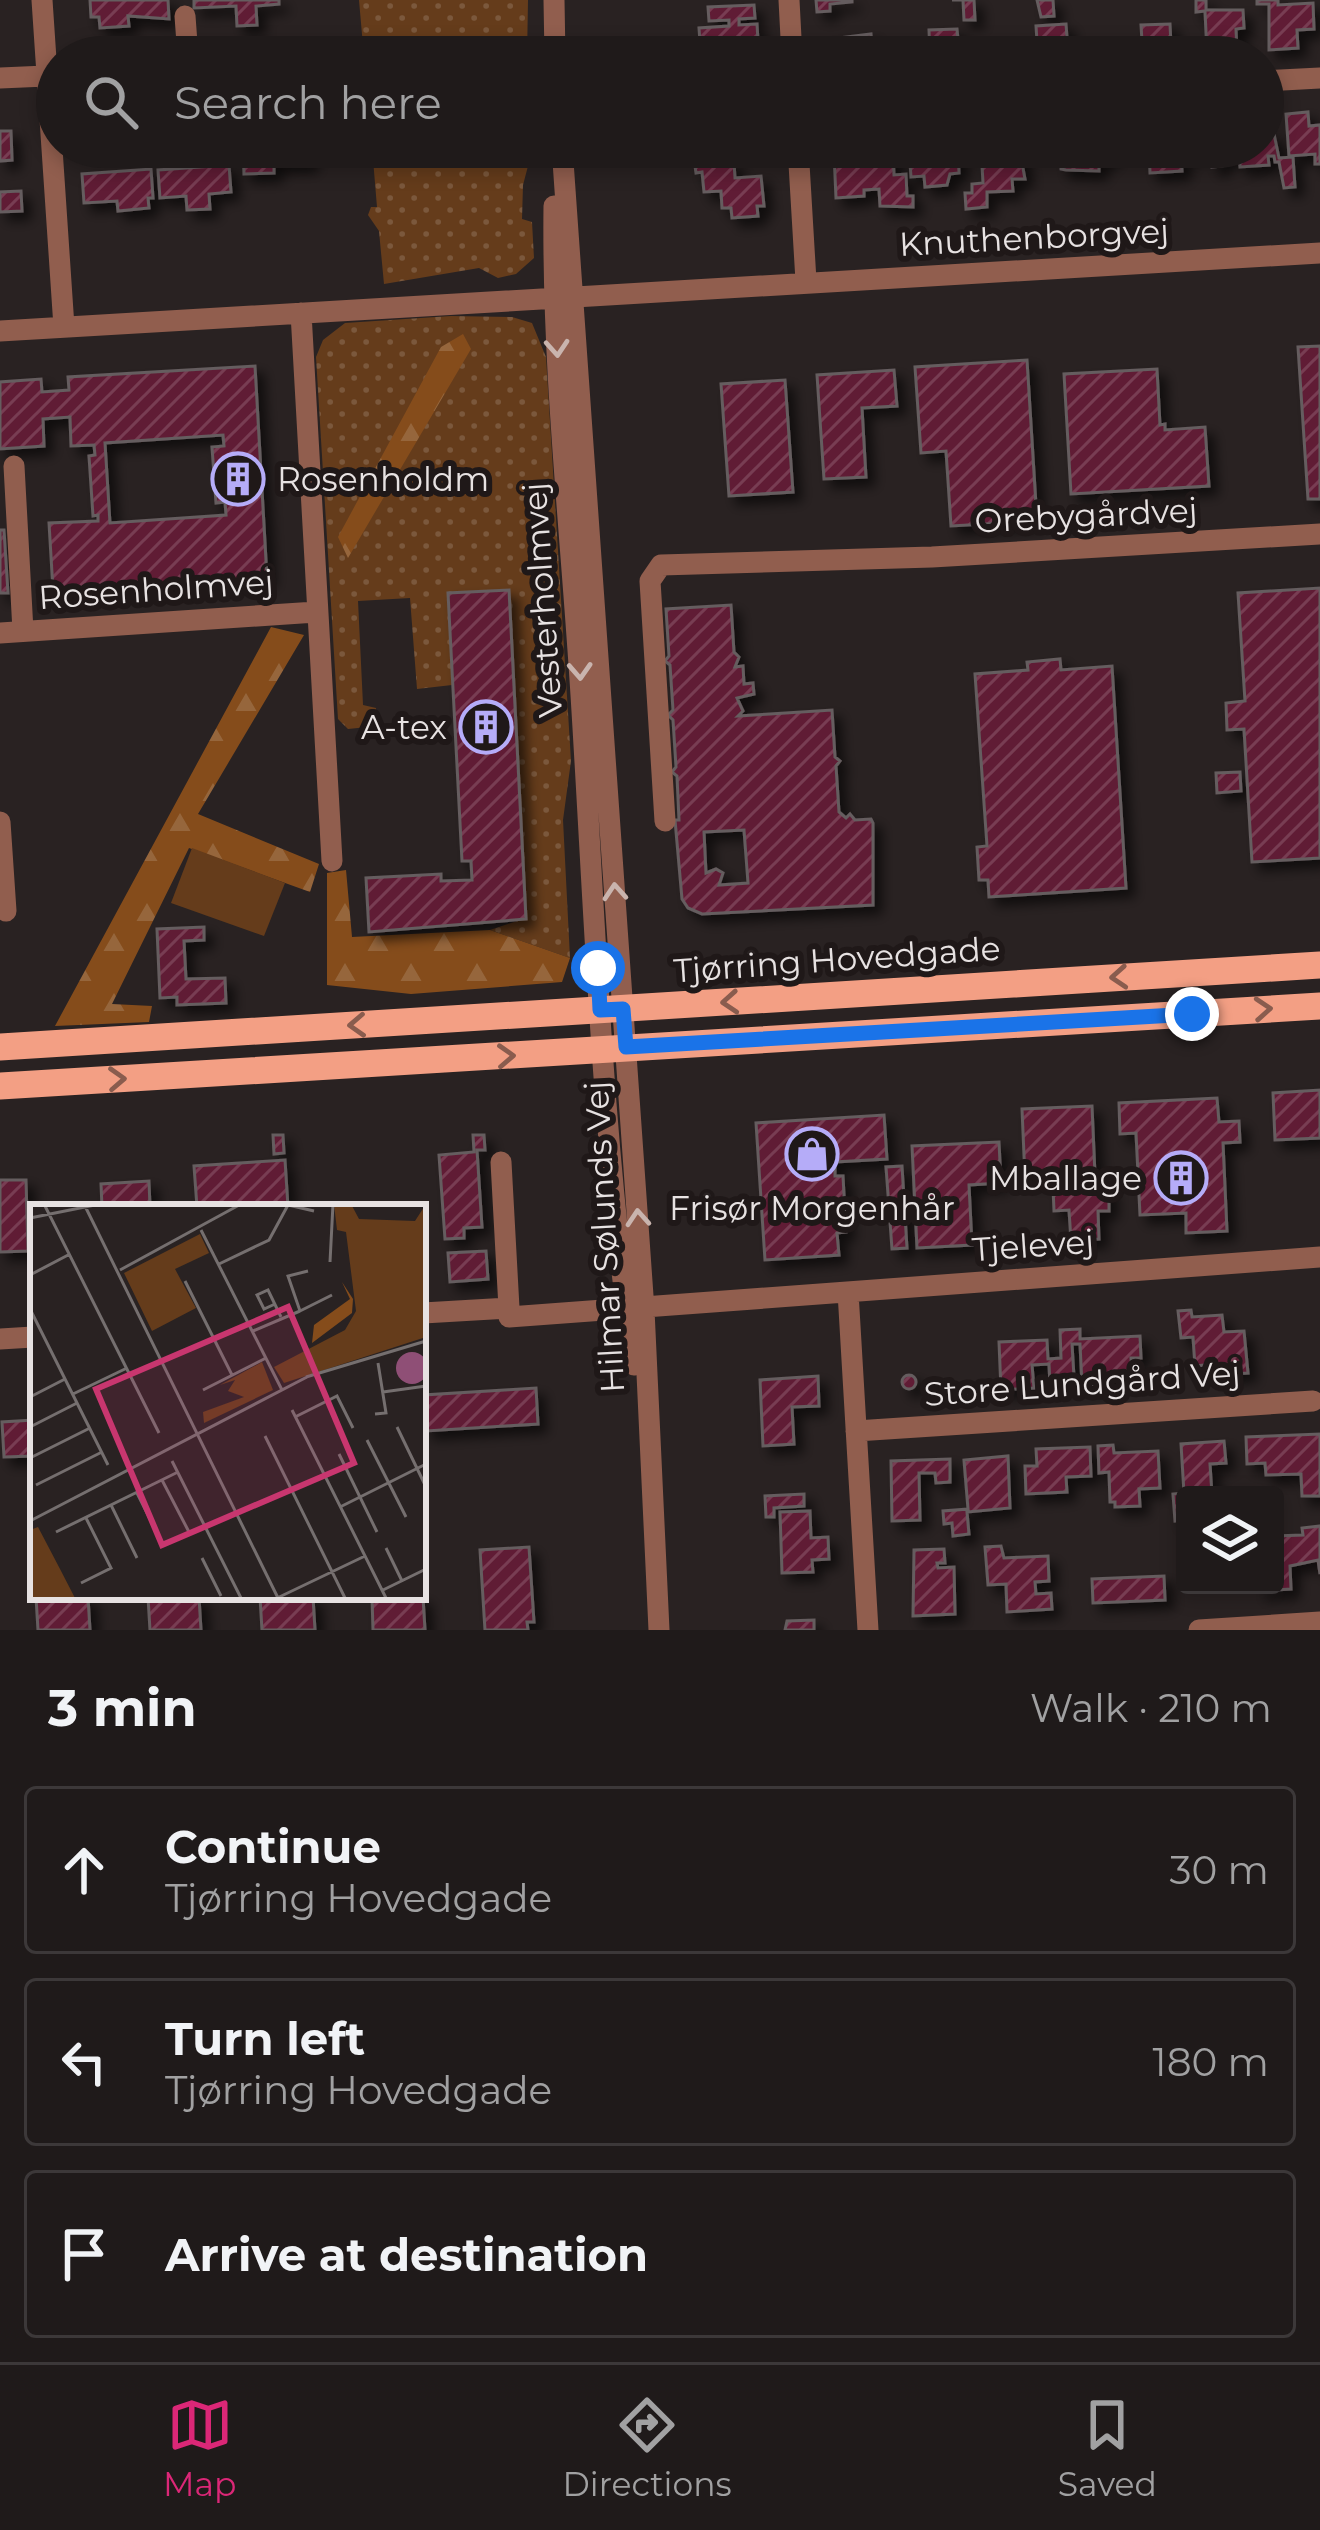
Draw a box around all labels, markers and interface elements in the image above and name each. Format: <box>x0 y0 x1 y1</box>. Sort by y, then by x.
search box <box>36 36 1284 168</box>
icon: search <box>78 69 144 135</box>
text: Search here <box>174 75 442 130</box>
street label: Knuthenborgvej <box>898 210 1170 264</box>
one-way arrow <box>544 339 570 358</box>
building icon: Rosenholdm <box>210 451 266 507</box>
place label: Rosenholdm <box>277 459 489 499</box>
street label: Vesterholmvej <box>514 481 570 719</box>
street label: Orebygårdvej <box>974 489 1198 541</box>
street label: Rosenholmvej <box>37 561 275 617</box>
one-way arrow <box>567 662 593 681</box>
building icon: A-tex <box>458 699 514 755</box>
place label: A-tex <box>361 707 447 747</box>
one-way arrow <box>603 882 629 901</box>
street label: Tjørring Hovedgade <box>672 928 1002 990</box>
route start <box>571 941 625 995</box>
one-way arrow <box>1109 964 1128 990</box>
route end <box>1165 987 1219 1041</box>
one-way arrow <box>720 989 739 1015</box>
one-way arrow <box>1254 997 1273 1023</box>
one-way arrow <box>347 1012 366 1038</box>
one-way arrow <box>497 1043 516 1069</box>
one-way arrow <box>108 1066 127 1092</box>
street label: Hilmar Sølunds Vej <box>576 1080 632 1394</box>
shop icon: Frisør Morgenhår <box>784 1126 840 1182</box>
building icon: Mballage <box>1153 1150 1209 1206</box>
place label: Mballage <box>989 1158 1142 1198</box>
place label: Frisør Morgenhår <box>669 1188 955 1228</box>
inset map <box>30 1204 426 1600</box>
one-way arrow <box>625 1208 651 1227</box>
street label: Tjelevej <box>971 1221 1095 1269</box>
street label: Store Lundgård Vej <box>922 1352 1242 1414</box>
map controls <box>1176 1486 1284 1594</box>
button: layers <box>1176 1486 1284 1594</box>
text: 3 min <box>48 1677 197 1739</box>
text: Walk · 210 m <box>1030 1684 1272 1732</box>
text: Continue <box>165 1819 381 1874</box>
icon: ahead <box>51 1837 117 1903</box>
text: 30 m <box>1170 1846 1269 1894</box>
text: Tjørring Hovedgade <box>165 1874 552 1922</box>
text: Turn left <box>165 2011 365 2066</box>
icon: left <box>51 2029 117 2095</box>
text: 180 m <box>1153 2038 1269 2086</box>
text: Tjørring Hovedgade <box>165 2066 552 2114</box>
icon: arrive <box>51 2221 117 2287</box>
text: Arrive at destination <box>165 2227 648 2282</box>
tab: Map <box>163 2392 236 2504</box>
tab: Directions <box>563 2392 732 2504</box>
tab: Saved <box>1058 2392 1157 2504</box>

